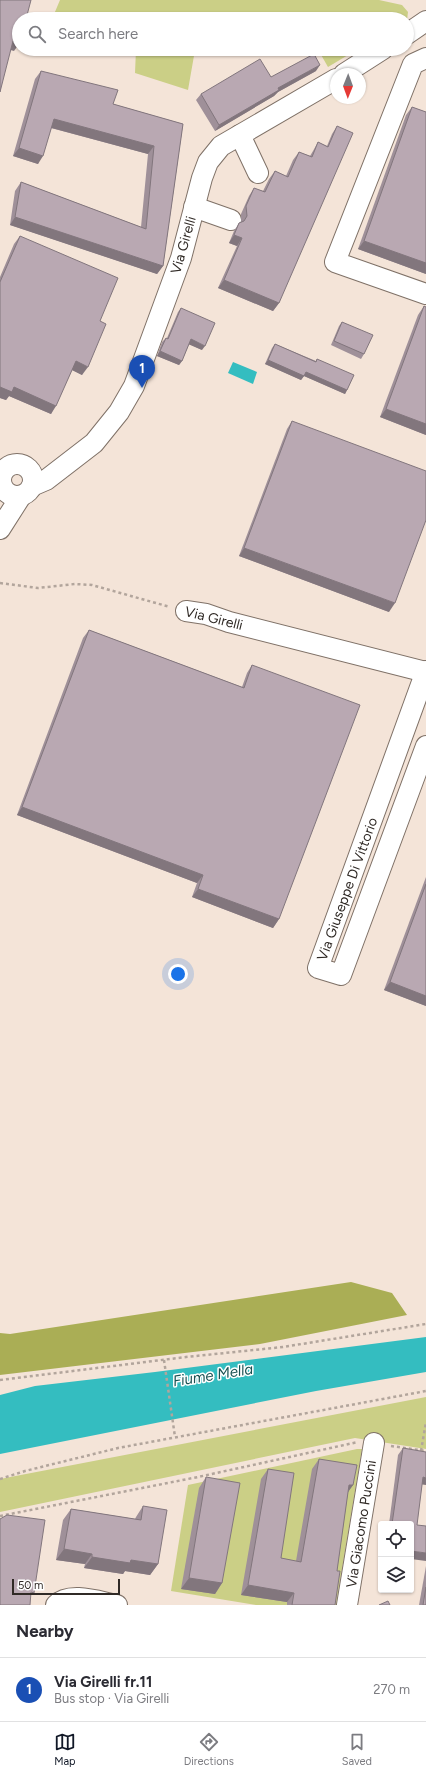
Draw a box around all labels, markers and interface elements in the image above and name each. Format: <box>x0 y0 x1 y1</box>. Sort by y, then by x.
search box <box>12 12 414 56</box>
icon: search <box>26 23 48 45</box>
text: Search here <box>58 25 138 43</box>
north arrow <box>330 68 366 104</box>
street label: Via Girelli <box>167 214 200 276</box>
pin: 1 <box>129 355 155 388</box>
street label: Via Girelli <box>183 603 245 634</box>
street label: Via Giuseppe Di Vittorio <box>314 815 381 963</box>
your location <box>168 964 188 984</box>
water label: Fiume Mella <box>172 1360 255 1390</box>
street label: Via Giacomo Puccini <box>343 1459 380 1589</box>
map controls <box>378 1521 414 1593</box>
button: locate <box>378 1521 414 1557</box>
button: layers <box>378 1557 414 1593</box>
scale bar <box>12 1577 120 1596</box>
text: 50 m <box>18 1579 43 1592</box>
text: Nearby <box>16 1621 74 1641</box>
text: Via Girelli fr.11 <box>54 1673 152 1691</box>
text: 1 <box>26 1682 32 1697</box>
text: 270 m <box>373 1682 410 1697</box>
text: Bus stop · Via Girelli <box>54 1691 169 1706</box>
tab: Map <box>54 1731 76 1768</box>
tab: Directions <box>184 1731 234 1768</box>
tab: Saved <box>342 1731 372 1768</box>

